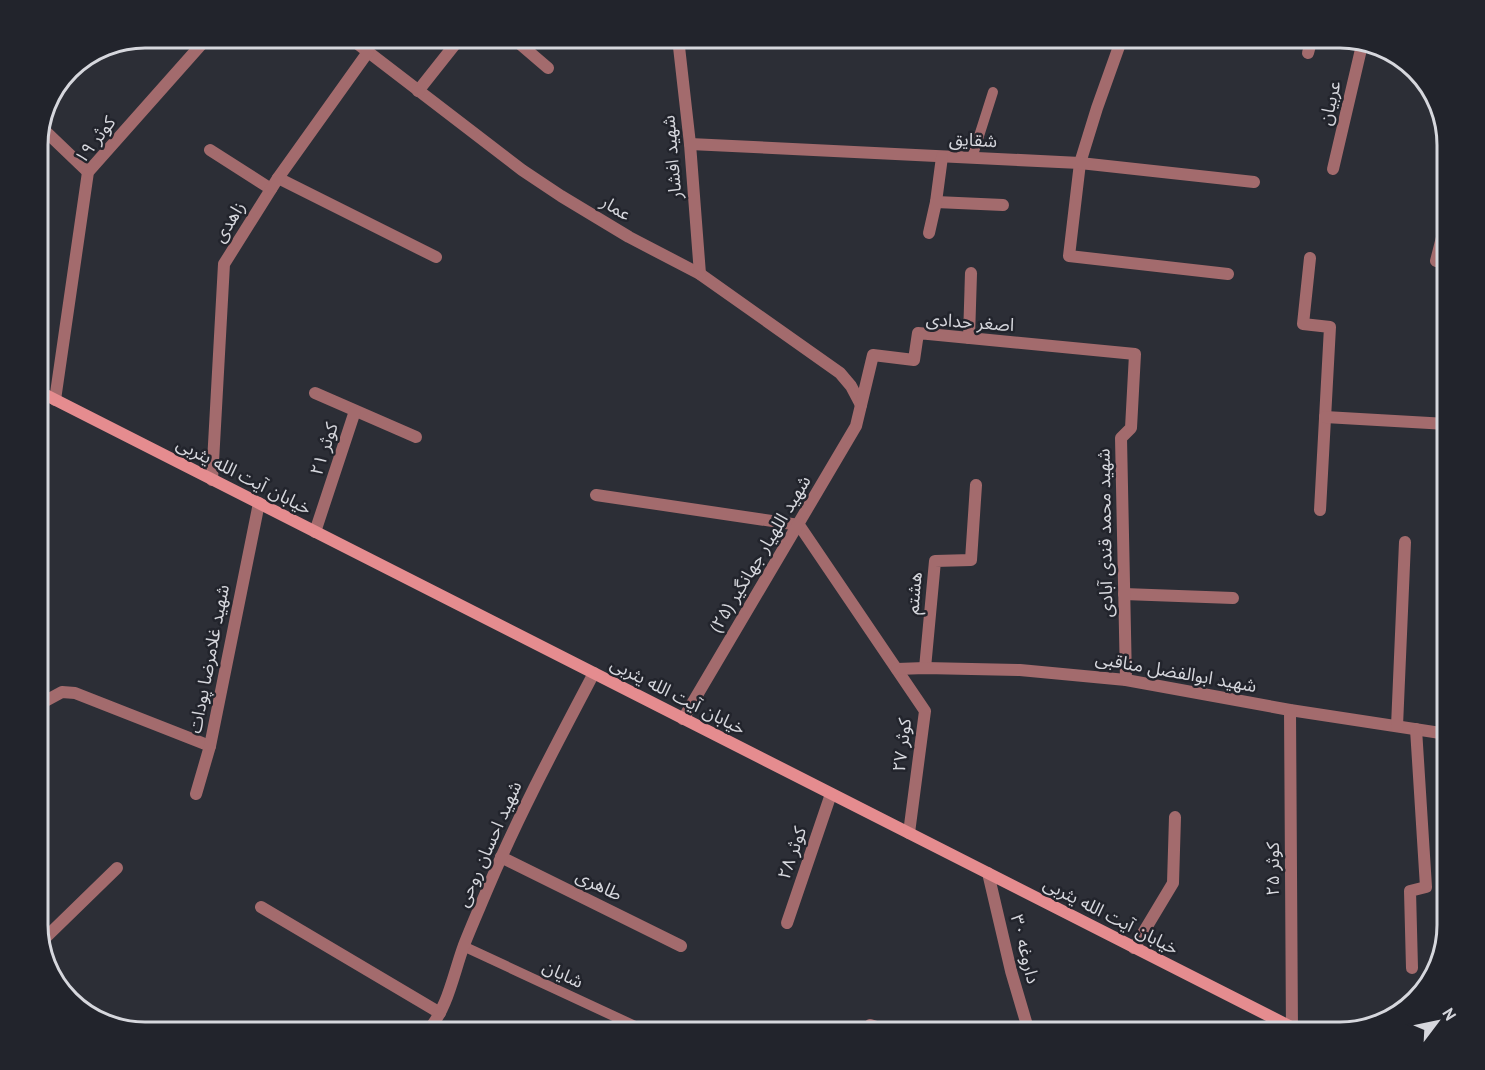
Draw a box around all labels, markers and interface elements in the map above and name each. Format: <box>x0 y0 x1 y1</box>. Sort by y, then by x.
street label: عربیان <box>1313 78 1346 127</box>
street label: کوثر ۱۹ <box>69 111 121 168</box>
street label: شهید افشار <box>656 114 687 201</box>
street label: شقایق <box>948 127 998 152</box>
street label: عمار <box>596 189 636 225</box>
street label: زاهدی <box>207 197 250 246</box>
street label: اصغر حدادی <box>925 307 1015 336</box>
street label: کوثر ۲۱ <box>304 419 343 478</box>
street label: خیابان آیت الله یثربی <box>173 432 316 520</box>
street label: شهید محمد قندی آبادی <box>1092 448 1117 618</box>
street label: شهید اللهیار جهانگیر (۲۵) <box>703 471 816 637</box>
street label: هشتم <box>900 571 929 615</box>
street label: شهید غلامرضا پودات <box>183 583 234 735</box>
street label: شهید ابوالفضل مناقبی <box>1094 646 1258 697</box>
street label: خیابان آیت الله یثربی <box>607 652 750 740</box>
street label: کوثر ۲۷ <box>887 716 916 773</box>
street label: شهید احسان روحی <box>451 777 527 910</box>
street label: کوثر ۲۸ <box>772 823 811 882</box>
street label: کوثر ۲۵ <box>1261 842 1284 896</box>
street label: طاهری <box>572 864 626 906</box>
street label: خیابان آیت الله یثربی <box>1040 872 1183 960</box>
street label: داروغه ۳۰ <box>1006 912 1045 986</box>
street label: شایان <box>539 954 587 993</box>
north arrow <box>1407 992 1467 1052</box>
text: N <box>1438 1004 1461 1024</box>

